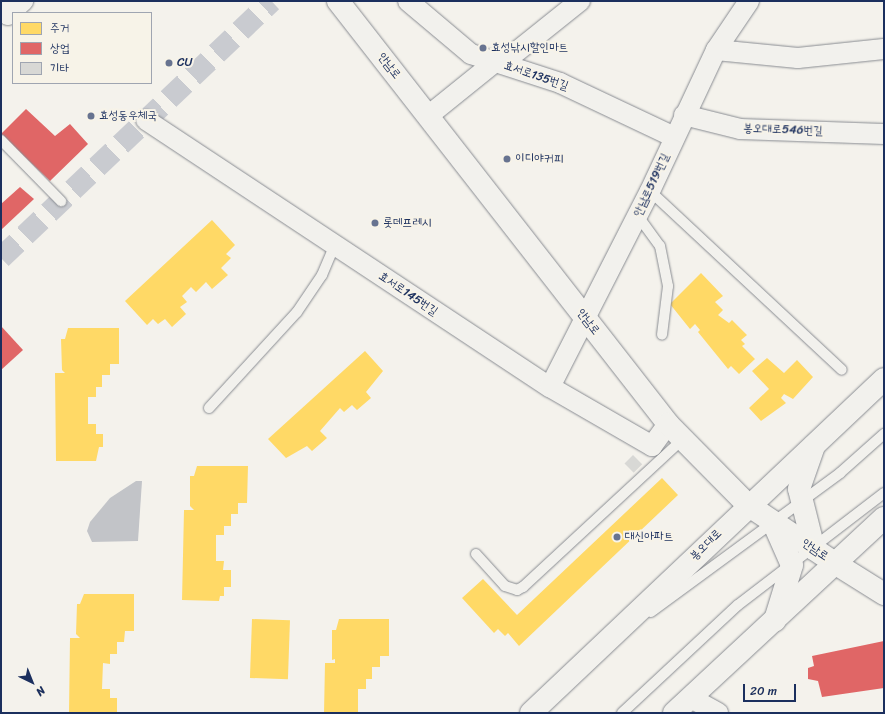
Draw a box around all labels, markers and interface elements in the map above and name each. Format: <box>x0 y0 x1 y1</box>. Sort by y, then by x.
legend <box>12 12 152 84</box>
text: 주거 <box>50 17 69 39</box>
text: 상업 <box>50 37 69 59</box>
place label: 효성낚시할인마트 <box>491 41 568 55</box>
marker: 효성낚시할인마트 <box>478 43 488 53</box>
street label: 안남로 <box>374 50 404 82</box>
place label: CU <box>177 56 192 70</box>
text: 기타 <box>50 57 69 79</box>
marker: CU <box>164 58 174 68</box>
street label: 효서로135번길 <box>502 58 570 94</box>
place label: 효성동우체국 <box>99 109 157 123</box>
marker: 효성동우체국 <box>86 111 96 121</box>
street label: 봉오대로546번길 <box>743 121 823 139</box>
street label: 안남로519번길 <box>631 151 673 219</box>
place label: 이디야커피 <box>515 152 563 166</box>
marker: 이디야커피 <box>502 154 512 164</box>
place label: 롯데프레시 <box>383 216 431 230</box>
marker: 롯데프레시 <box>370 218 380 228</box>
street label: 효서로145번길 <box>376 269 440 319</box>
street label: 안남로 <box>573 306 603 338</box>
street label: 봉오대로 <box>687 526 725 564</box>
place label: 대신아파트 <box>625 530 673 544</box>
marker: 대신아파트 <box>612 532 622 542</box>
street label: 안남로 <box>799 536 831 564</box>
north arrow <box>12 662 52 702</box>
scale bar <box>745 676 798 702</box>
text: 20 m <box>750 680 777 702</box>
text: N <box>31 682 50 701</box>

